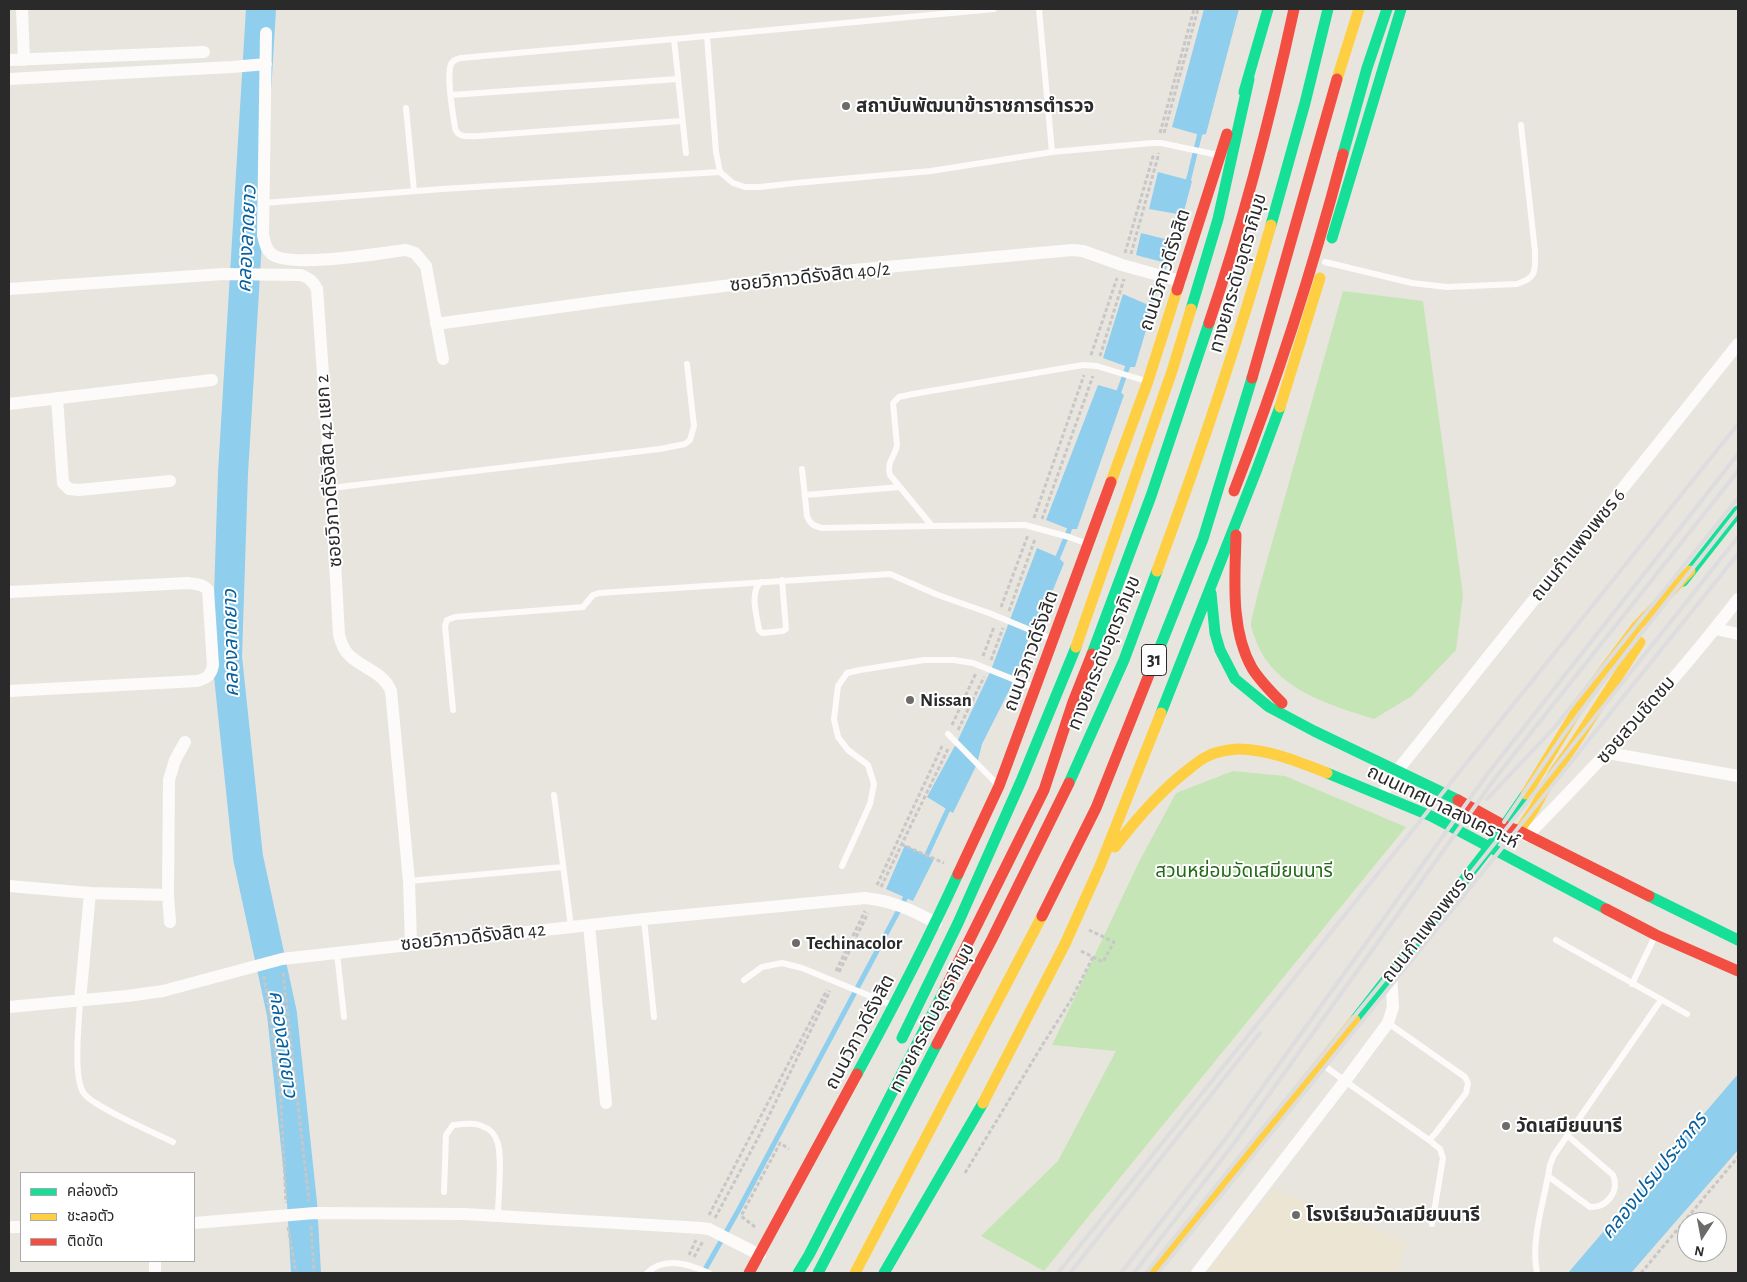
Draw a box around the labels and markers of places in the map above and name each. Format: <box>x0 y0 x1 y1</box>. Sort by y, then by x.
place label: สถาบันพัฒนาข้าราชการตำรวจ <box>856 95 1094 117</box>
marker: สถาบันพัฒนาข้าราชการตำรวจ <box>840 100 852 112</box>
place label: Nissan <box>920 689 972 711</box>
marker: Nissan <box>904 694 916 706</box>
place label: Techinacolor <box>806 932 902 954</box>
marker: Techinacolor <box>790 937 802 949</box>
place label: วัดเสมียนนารี <box>1516 1115 1622 1137</box>
marker: วัดเสมียนนารี <box>1500 1120 1512 1132</box>
place label: โรงเรียนวัดเสมียนนารี <box>1306 1204 1480 1226</box>
marker: โรงเรียนวัดเสมียนนารี <box>1290 1209 1302 1221</box>

